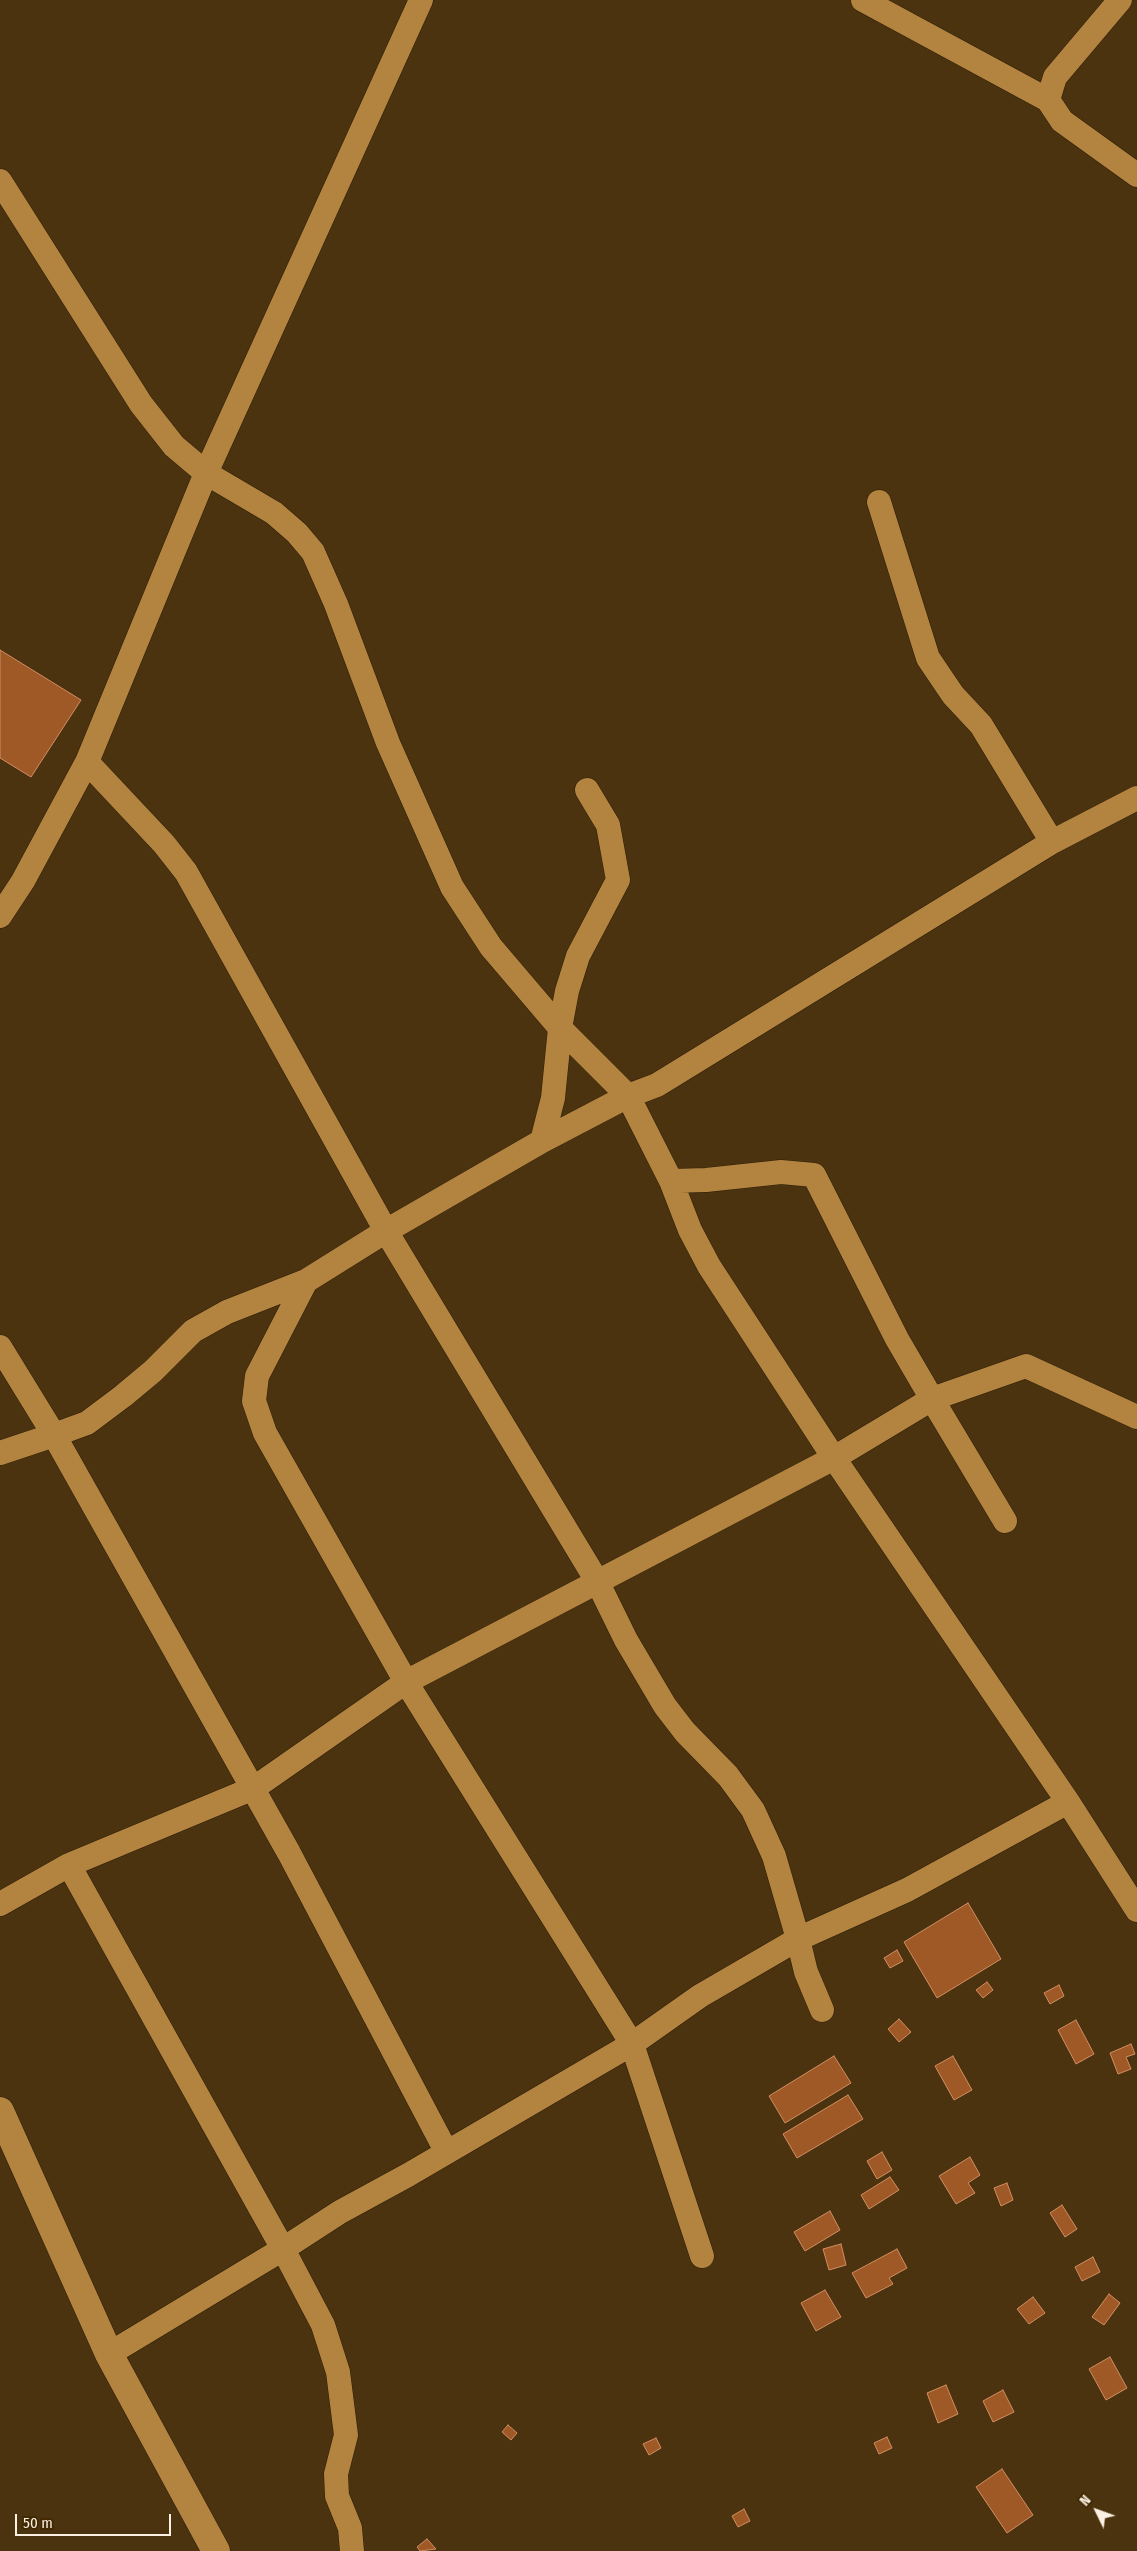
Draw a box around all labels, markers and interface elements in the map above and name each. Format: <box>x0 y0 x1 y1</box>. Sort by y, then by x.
north arrow <box>1072 2486 1122 2536</box>
text: N <box>1076 2492 1095 2509</box>
scale bar <box>18 2504 174 2536</box>
text: 50 m <box>23 2514 53 2532</box>

